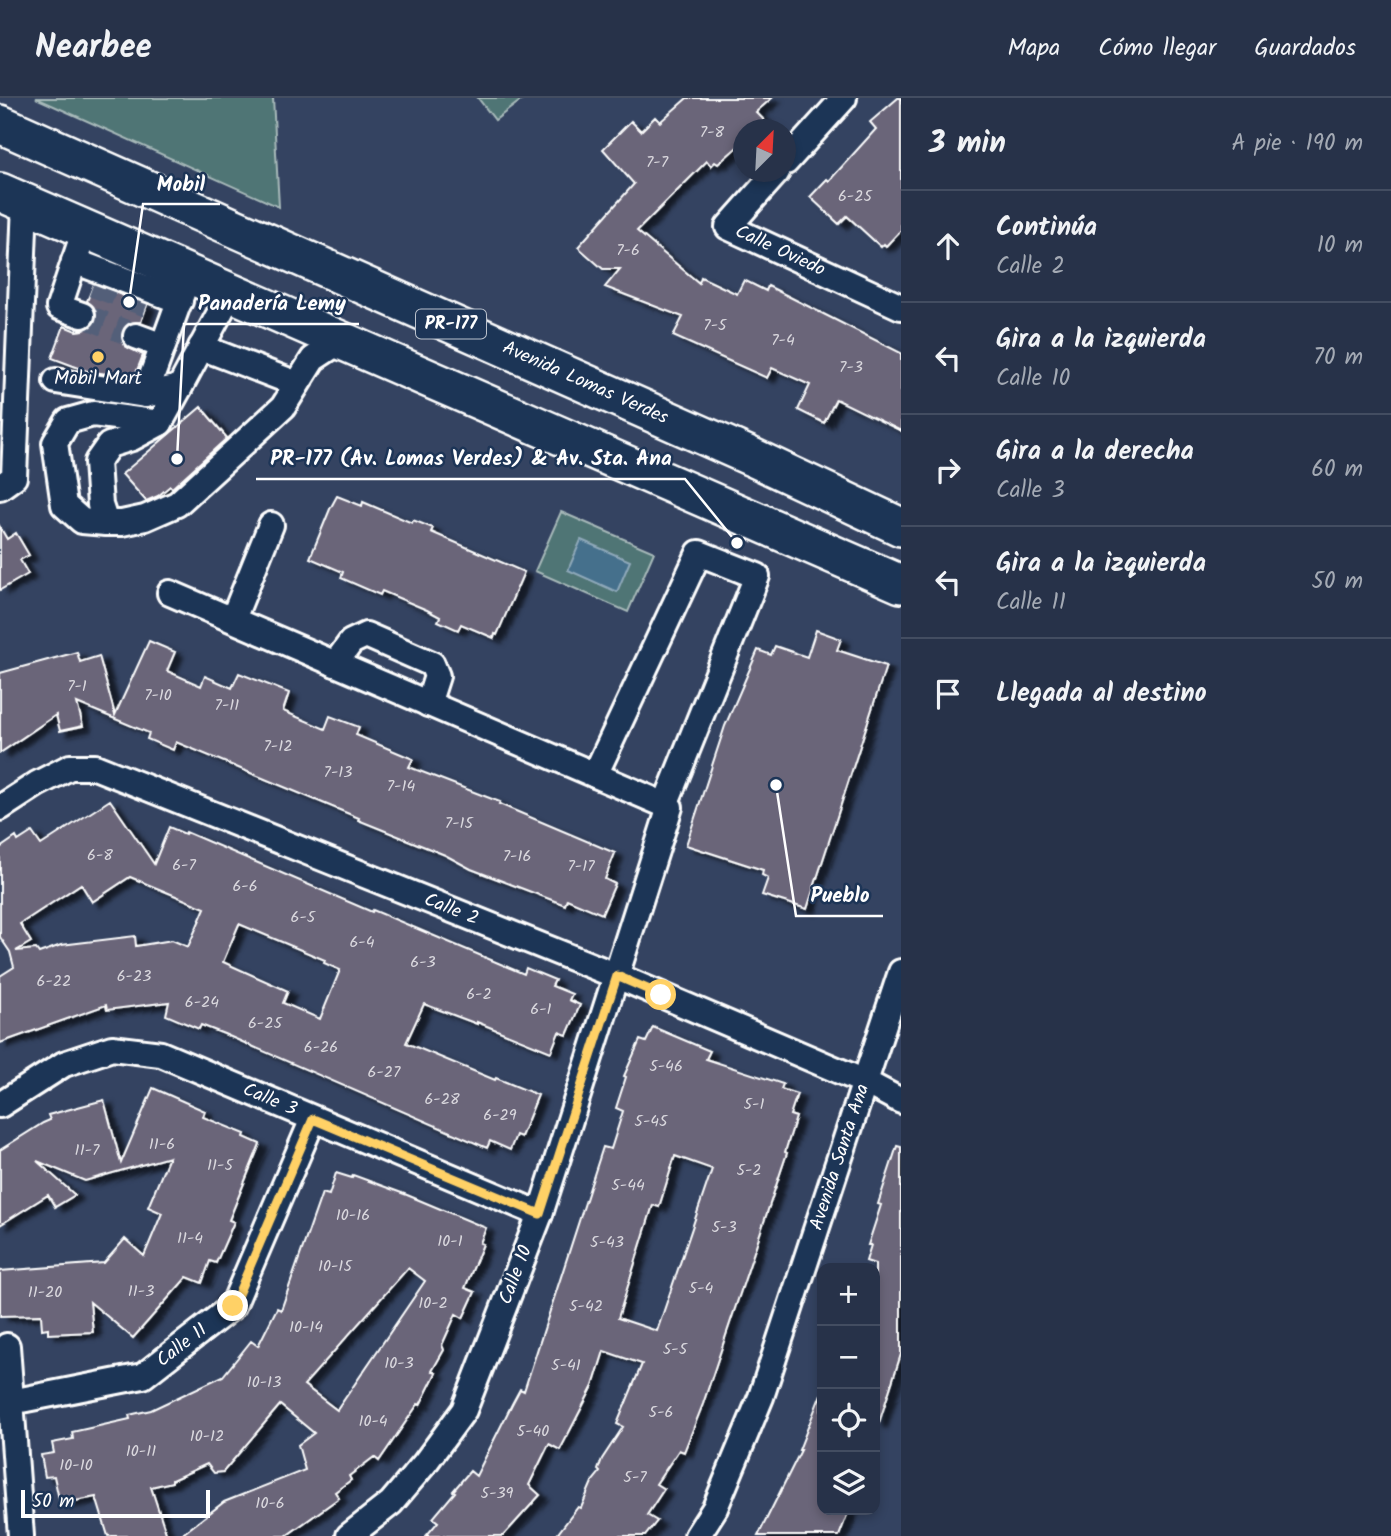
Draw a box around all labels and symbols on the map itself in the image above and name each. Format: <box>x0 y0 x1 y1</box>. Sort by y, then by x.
north arrow <box>733 119 796 182</box>
house number: 7-8 <box>700 120 725 145</box>
house number: 7-7 <box>646 150 669 175</box>
callout: Mobil <box>143 162 220 204</box>
text: Mobil <box>157 169 206 202</box>
house number: 6-25 <box>838 184 873 209</box>
street label: Calle Oviedo <box>730 217 830 285</box>
house number: 7-6 <box>616 238 640 263</box>
callout: Panadería Lemy <box>184 282 359 324</box>
text: Panadería Lemy <box>198 288 346 321</box>
road number: PR-177 <box>416 309 486 338</box>
house number: 7-5 <box>703 313 728 338</box>
house number: 7-4 <box>771 328 795 353</box>
street label: Avenida Lomas Verdes <box>497 333 673 433</box>
marker: Mobil Mart <box>90 349 106 365</box>
house number: 7-3 <box>839 355 863 380</box>
place label: Mobil Mart <box>54 364 143 394</box>
callout: PR-177 (Av. Lomas Verdes) & Av. Sta. Ana <box>256 437 685 479</box>
text: PR-177 (Av. Lomas Verdes) & Av. Sta. Ana <box>270 443 672 476</box>
house number: 7-1 <box>67 674 87 699</box>
house number: 7-10 <box>144 683 172 708</box>
house number: 7-11 <box>215 693 239 718</box>
house number: 7-12 <box>263 734 293 759</box>
house number: 7-13 <box>324 760 352 785</box>
house number: 7-14 <box>387 774 415 799</box>
house number: 7-15 <box>445 811 475 836</box>
house number: 6-8 <box>87 843 113 868</box>
house number: 7-16 <box>503 844 531 869</box>
house number: 6-7 <box>172 853 196 878</box>
house number: 7-17 <box>567 854 595 879</box>
house number: 6-6 <box>232 874 258 899</box>
callout: Pueblo <box>796 874 883 916</box>
text: Pueblo <box>810 880 870 913</box>
street label: Calle 2 <box>419 885 483 934</box>
house number: 6-5 <box>291 905 317 930</box>
house number: 6-4 <box>349 930 375 955</box>
house number: 6-3 <box>410 950 436 975</box>
house number: 6-23 <box>117 964 151 989</box>
house number: 6-22 <box>37 969 71 994</box>
route start <box>645 979 676 1010</box>
house number: 6-2 <box>466 982 492 1007</box>
house number: 6-24 <box>185 990 219 1015</box>
house number: 6-1 <box>530 997 552 1022</box>
house number: 6-25 <box>248 1011 283 1036</box>
house number: 6-26 <box>304 1035 338 1060</box>
house number: 5-46 <box>649 1054 683 1079</box>
house number: 6-27 <box>368 1060 401 1085</box>
street label: Calle 3 <box>238 1075 302 1125</box>
street label: Avenida Santa Ana <box>802 1080 878 1234</box>
house number: 6-28 <box>424 1087 460 1112</box>
house number: 5-1 <box>744 1092 764 1117</box>
house number: 6-29 <box>483 1103 517 1128</box>
house number: 5-45 <box>634 1109 669 1134</box>
house number: 11-6 <box>149 1132 175 1157</box>
house number: 11-7 <box>75 1138 100 1163</box>
house number: 11-5 <box>207 1153 234 1178</box>
house number: 5-2 <box>736 1158 762 1183</box>
house number: 5-44 <box>611 1173 645 1198</box>
house number: 10-16 <box>336 1203 370 1228</box>
house number: 5-3 <box>711 1215 737 1240</box>
house number: 11-4 <box>177 1226 203 1251</box>
house number: 10-1 <box>437 1229 463 1254</box>
house number: 5-43 <box>590 1230 624 1255</box>
street label: Calle 10 <box>491 1241 541 1309</box>
house number: 10-15 <box>318 1254 353 1279</box>
house number: 5-4 <box>689 1276 714 1301</box>
house number: 11-3 <box>128 1279 154 1304</box>
house number: 11-20 <box>28 1280 62 1305</box>
route end <box>217 1290 248 1321</box>
house number: 10-2 <box>418 1291 448 1316</box>
house number: 5-42 <box>569 1294 603 1319</box>
house number: 10-14 <box>289 1315 323 1340</box>
street label: Calle 11 <box>150 1316 214 1375</box>
house number: 5-5 <box>663 1337 689 1362</box>
house number: 10-3 <box>384 1351 414 1376</box>
house number: 5-41 <box>551 1353 581 1378</box>
house number: 10-13 <box>247 1370 281 1395</box>
house number: 5-6 <box>649 1400 673 1425</box>
house number: 10-4 <box>358 1409 388 1434</box>
house number: 5-40 <box>517 1419 549 1444</box>
house number: 10-12 <box>190 1424 224 1449</box>
house number: 10-11 <box>126 1439 156 1464</box>
house number: 10-10 <box>59 1453 93 1478</box>
house number: 5-7 <box>623 1465 647 1490</box>
house number: 5-39 <box>481 1481 514 1506</box>
scale bar <box>21 1487 210 1519</box>
house number: 10-6 <box>255 1491 285 1516</box>

